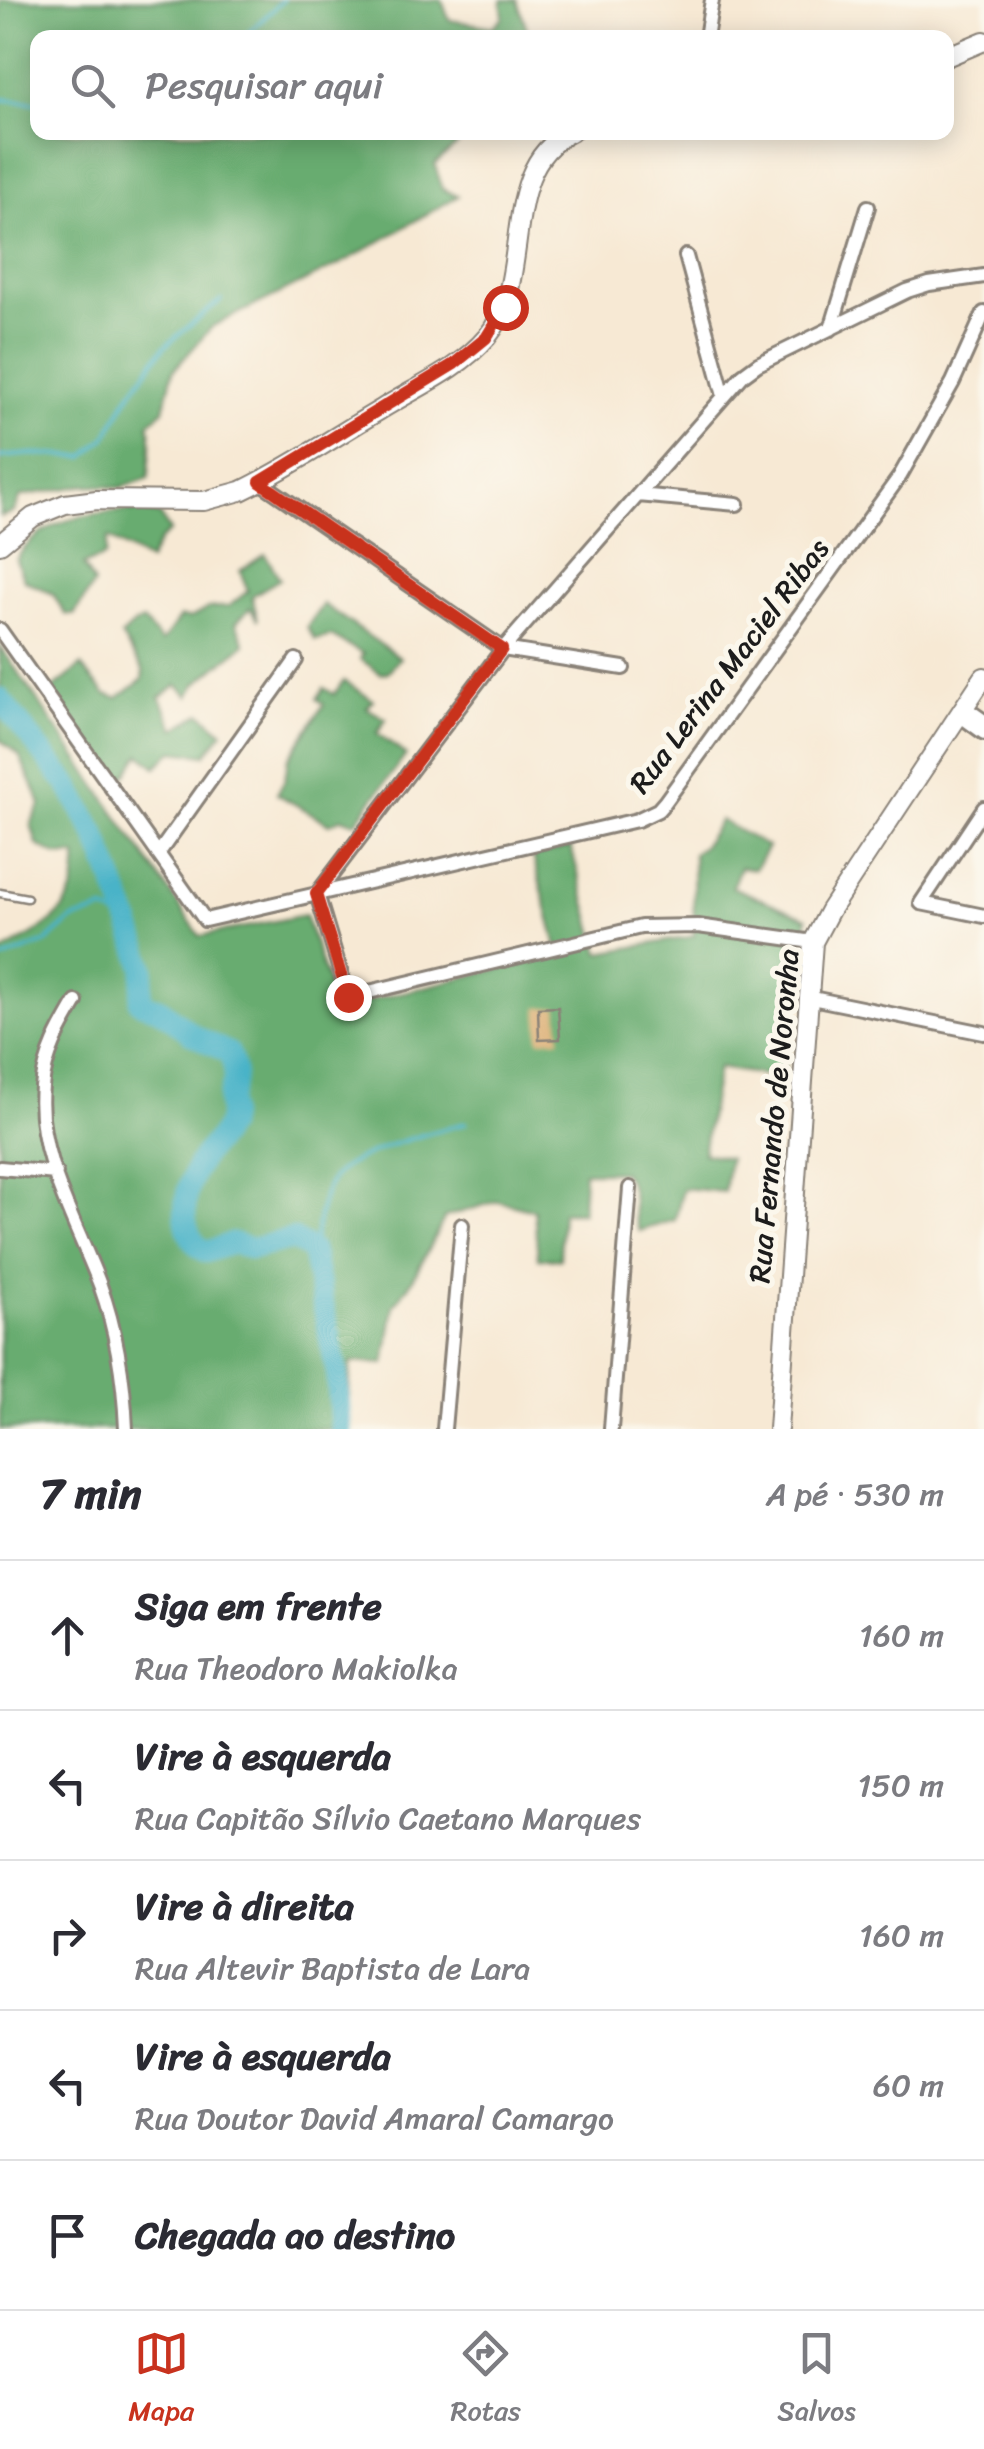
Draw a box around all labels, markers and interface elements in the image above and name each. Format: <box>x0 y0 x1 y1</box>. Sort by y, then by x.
search box <box>30 30 954 140</box>
text: Pesquisar aqui <box>145 52 383 119</box>
icon: search <box>65 58 120 113</box>
route start <box>483 285 529 331</box>
street label: Rua Lerina Maciel Ribas <box>614 526 844 806</box>
street label: Rua Fernando de Noronha <box>732 947 816 1285</box>
route end <box>326 975 372 1021</box>
text: 7 min <box>40 1457 141 1531</box>
text: A pé · 530 m <box>766 1466 944 1523</box>
text: Siga em frente <box>135 1573 382 1640</box>
text: 160 m <box>859 1607 944 1664</box>
icon: ahead <box>40 1608 95 1663</box>
text: Rua Theodoro Makiolka <box>135 1640 458 1697</box>
text: Vire à esquerda <box>135 1723 391 1790</box>
text: 150 m <box>858 1757 944 1814</box>
icon: left <box>40 1758 95 1813</box>
text: Rua Capitão Sílvio Caetano Marques <box>135 1790 641 1847</box>
text: Vire à direita <box>135 1873 354 1940</box>
text: 160 m <box>859 1907 944 1964</box>
icon: right <box>40 1908 95 1963</box>
text: Rua Altevir Baptista de Lara <box>135 1940 530 1997</box>
text: Vire à esquerda <box>135 2023 391 2090</box>
text: 60 m <box>873 2057 944 2114</box>
icon: left <box>40 2058 95 2113</box>
text: Rua Doutor David Amaral Camargo <box>135 2090 614 2147</box>
text: Chegada ao destino <box>135 2202 455 2269</box>
icon: arrive <box>40 2208 95 2263</box>
tab: Mapa <box>128 2326 194 2435</box>
tab: Rotas <box>450 2326 521 2435</box>
tab: Salvos <box>777 2326 856 2435</box>

